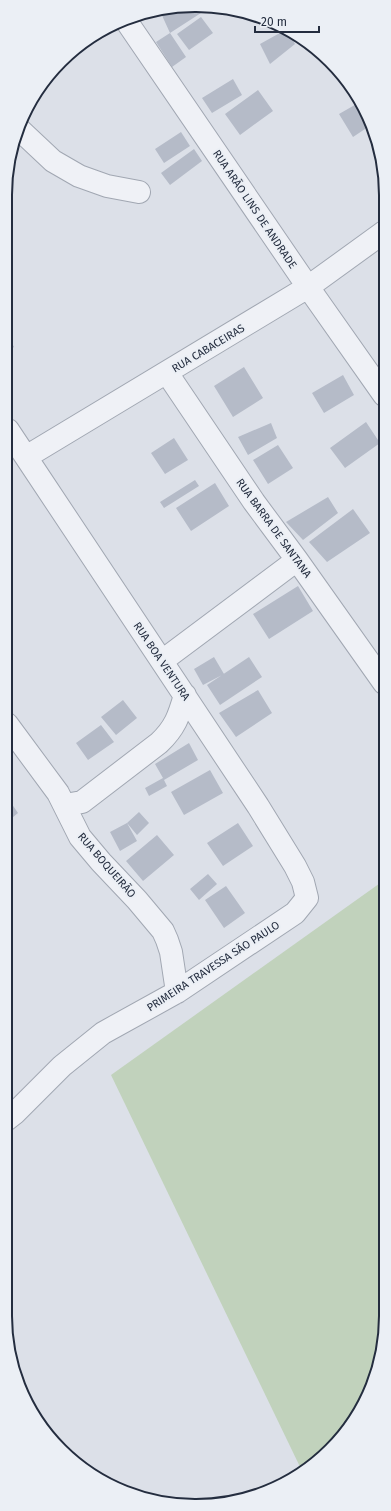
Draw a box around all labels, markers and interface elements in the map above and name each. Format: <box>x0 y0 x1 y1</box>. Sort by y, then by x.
scale bar <box>255 8 319 34</box>
text: 20 m <box>261 15 287 29</box>
street label: RUA ARÃO LINS DE ANDRADE <box>210 147 299 271</box>
street label: RUA CABACEIRAS <box>170 322 247 375</box>
street label: RUA BARRA DE SANTANA <box>233 476 314 581</box>
street label: RUA BOA VENTURA <box>131 620 193 704</box>
street label: RUA BOQUEIRÃO <box>75 830 138 900</box>
street label: PRIMEIRA TRAVESSA SÃO PAULO <box>144 919 282 1014</box>

